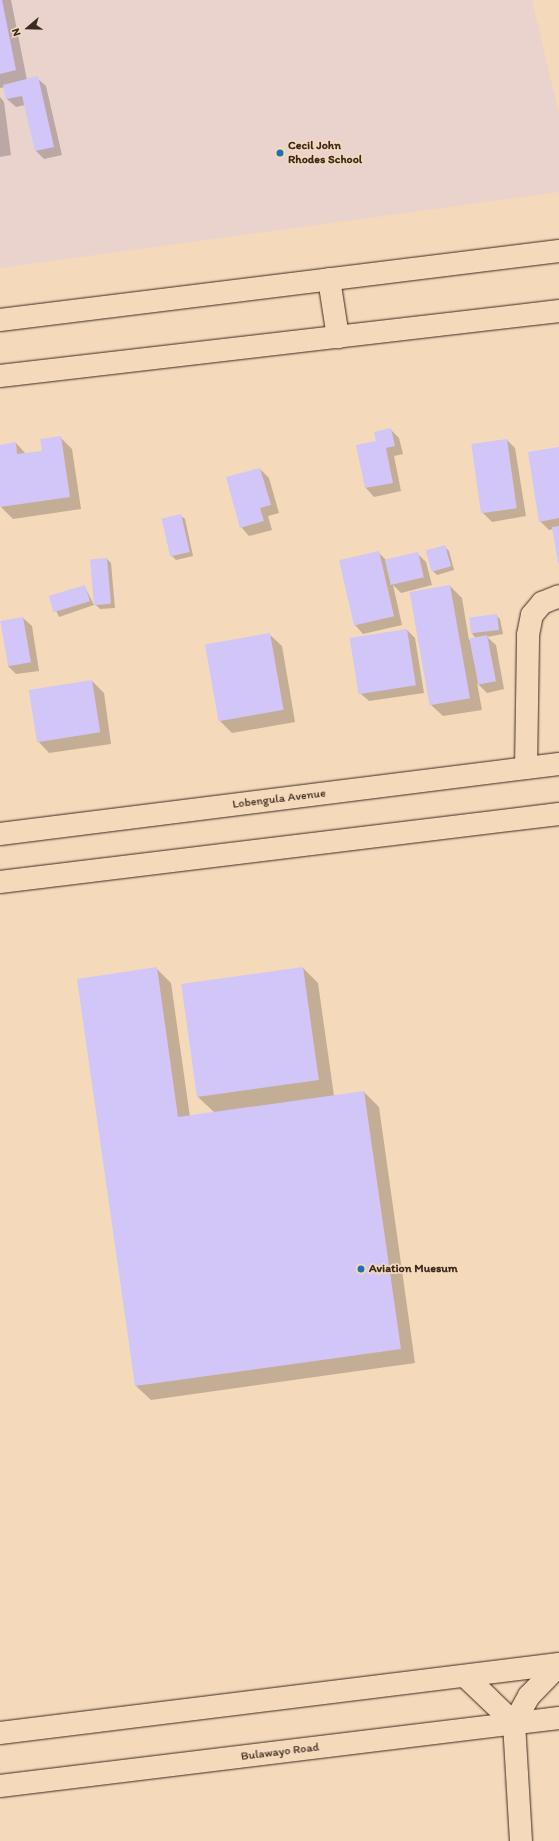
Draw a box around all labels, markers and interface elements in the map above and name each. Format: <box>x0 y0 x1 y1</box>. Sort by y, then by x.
north arrow <box>8 8 48 48</box>
text: N <box>9 27 24 38</box>
place label: Cecil John Rhodes School <box>288 139 362 167</box>
marker: Cecil John Rhodes School <box>275 148 285 158</box>
street label: Lobengula Avenue <box>232 786 326 812</box>
place label: Aviation Muesum <box>369 1262 458 1276</box>
marker: Aviation Muesum <box>356 1264 366 1274</box>
street label: Bulawayo Road <box>240 1740 320 1764</box>

